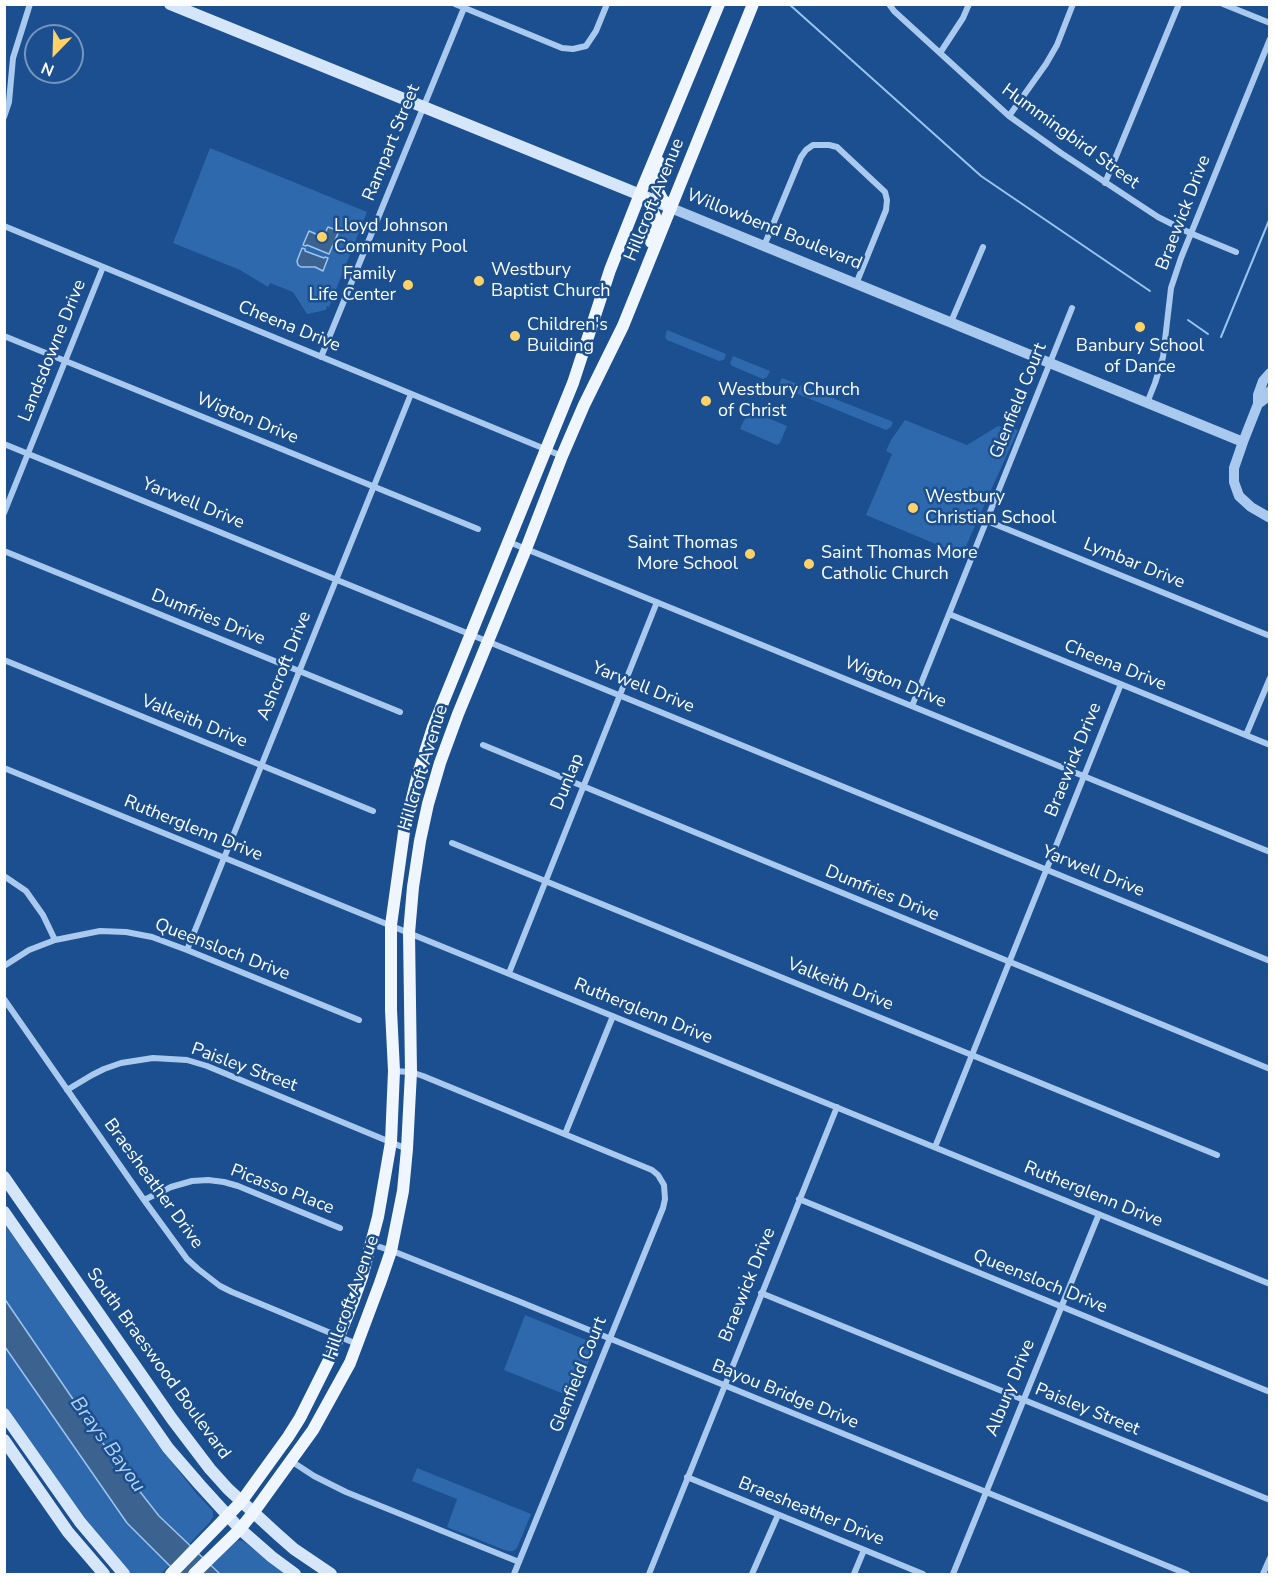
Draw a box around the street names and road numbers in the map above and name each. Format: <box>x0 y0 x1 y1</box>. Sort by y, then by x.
street label: Hummingbird Street <box>997 80 1143 194</box>
street label: Rampart Street <box>359 81 425 205</box>
street label: Hillcroft Avenue <box>620 135 690 265</box>
street label: Braewick Drive <box>1152 152 1216 274</box>
street label: Willowbend Boulevard <box>683 185 865 275</box>
street label: Landsdowne Drive <box>15 277 91 425</box>
street label: Cheena Drive <box>235 297 343 357</box>
street label: Glenfield Court <box>986 340 1052 462</box>
street label: Wigton Drive <box>193 389 301 449</box>
street label: Yarwell Drive <box>139 474 247 534</box>
street label: Lymbar Drive <box>1080 534 1188 594</box>
street label: Dumfries Drive <box>148 585 268 651</box>
street label: Ashcroft Drive <box>253 608 317 724</box>
street label: Cheena Drive <box>1061 636 1169 696</box>
street label: Wigton Drive <box>841 653 949 713</box>
street label: Yarwell Drive <box>589 658 697 718</box>
street label: Valkeith Drive <box>138 691 250 753</box>
street label: Braewick Drive <box>1041 700 1107 820</box>
street label: Hillcroft Avenue <box>395 702 453 834</box>
street label: Dunlap <box>547 751 589 813</box>
street label: Rutherglenn Drive <box>120 791 266 867</box>
street label: Yarwell Drive <box>1039 842 1147 902</box>
street label: Dumfries Drive <box>822 861 942 927</box>
street label: Queensloch Drive <box>151 914 293 986</box>
street label: Valkeith Drive <box>784 954 896 1016</box>
street label: Rutherglenn Drive <box>570 974 716 1050</box>
street label: Paisley Street <box>188 1039 300 1097</box>
street label: Braesheather Drive <box>99 1115 207 1253</box>
street label: Rutherglenn Drive <box>1020 1157 1166 1233</box>
street label: Picasso Place <box>227 1160 337 1220</box>
street label: Braewick Drive <box>715 1225 781 1345</box>
street label: Hillcroft Avenue <box>319 1233 385 1363</box>
street label: Queensloch Drive <box>970 1245 1110 1319</box>
street label: South Braeswood Boulevard <box>81 1264 235 1464</box>
street label: Glenfield Court <box>546 1314 612 1436</box>
street label: Albury Drive <box>982 1336 1040 1440</box>
street label: Bayou Bridge Drive <box>709 1356 861 1434</box>
street label: Paisley Street <box>1031 1379 1143 1441</box>
street label: Braesheather Drive <box>735 1473 887 1551</box>

